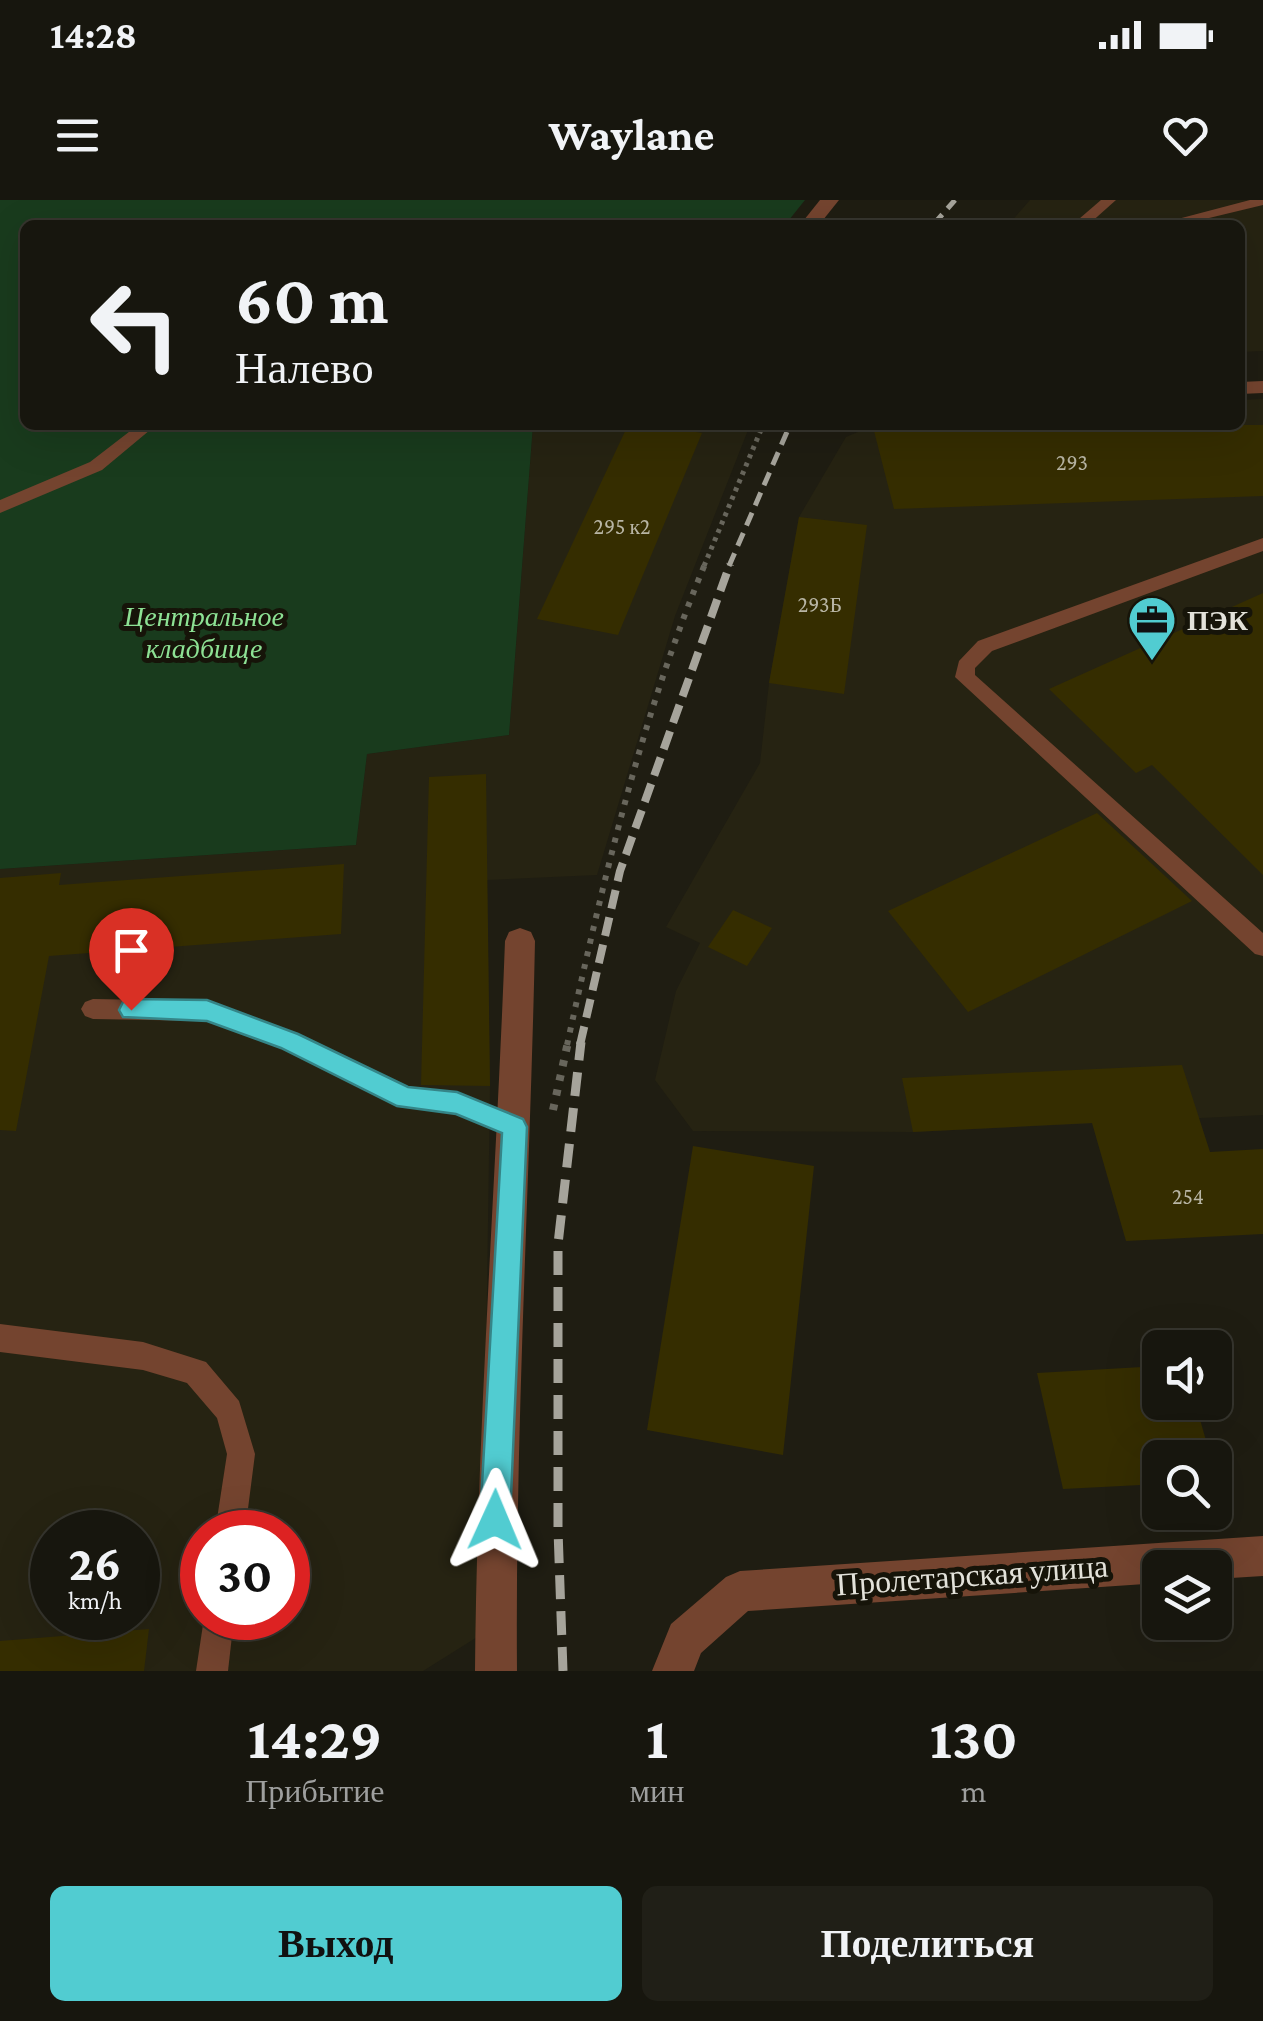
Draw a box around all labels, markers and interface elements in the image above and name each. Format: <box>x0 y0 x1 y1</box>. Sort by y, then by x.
text: 14:28 <box>50 14 137 56</box>
icon: menu <box>50 108 105 163</box>
icon: heart <box>1158 108 1213 163</box>
text: Waylane <box>548 110 715 160</box>
icon: left <box>70 260 200 390</box>
text: 60 m <box>235 260 388 338</box>
text: Налево <box>235 343 374 393</box>
house number: 293 <box>1056 450 1088 475</box>
house number: 295 к2 <box>593 514 651 539</box>
house number: 293Б <box>798 592 842 617</box>
office icon: ПЭК <box>1126 594 1178 662</box>
park label: Центральное кладбище <box>123 601 284 664</box>
place label: ПЭК <box>1187 605 1249 636</box>
pin <box>89 908 174 1011</box>
icon: arrive <box>104 923 159 978</box>
house number: 254 <box>1172 1184 1204 1209</box>
map controls <box>1142 1330 1232 1640</box>
button: sound <box>1142 1330 1232 1420</box>
button: search <box>1142 1440 1232 1530</box>
position arrow <box>443 1468 547 1572</box>
speed limit sign: 30 <box>180 1510 310 1640</box>
text: 26 <box>69 1535 121 1591</box>
street label: Пролетарская улица <box>835 1548 1109 1602</box>
button: layers <box>1142 1550 1232 1640</box>
text: km/h <box>68 1587 122 1614</box>
text: 14:29 <box>248 1704 382 1771</box>
text: 1 <box>646 1704 668 1771</box>
text: 130 <box>930 1704 1018 1771</box>
text: Прибытие <box>245 1773 385 1809</box>
text: мин <box>630 1773 684 1809</box>
text: m <box>961 1773 986 1809</box>
button: Выход <box>50 1886 622 2001</box>
button: Поделиться <box>642 1886 1213 2001</box>

